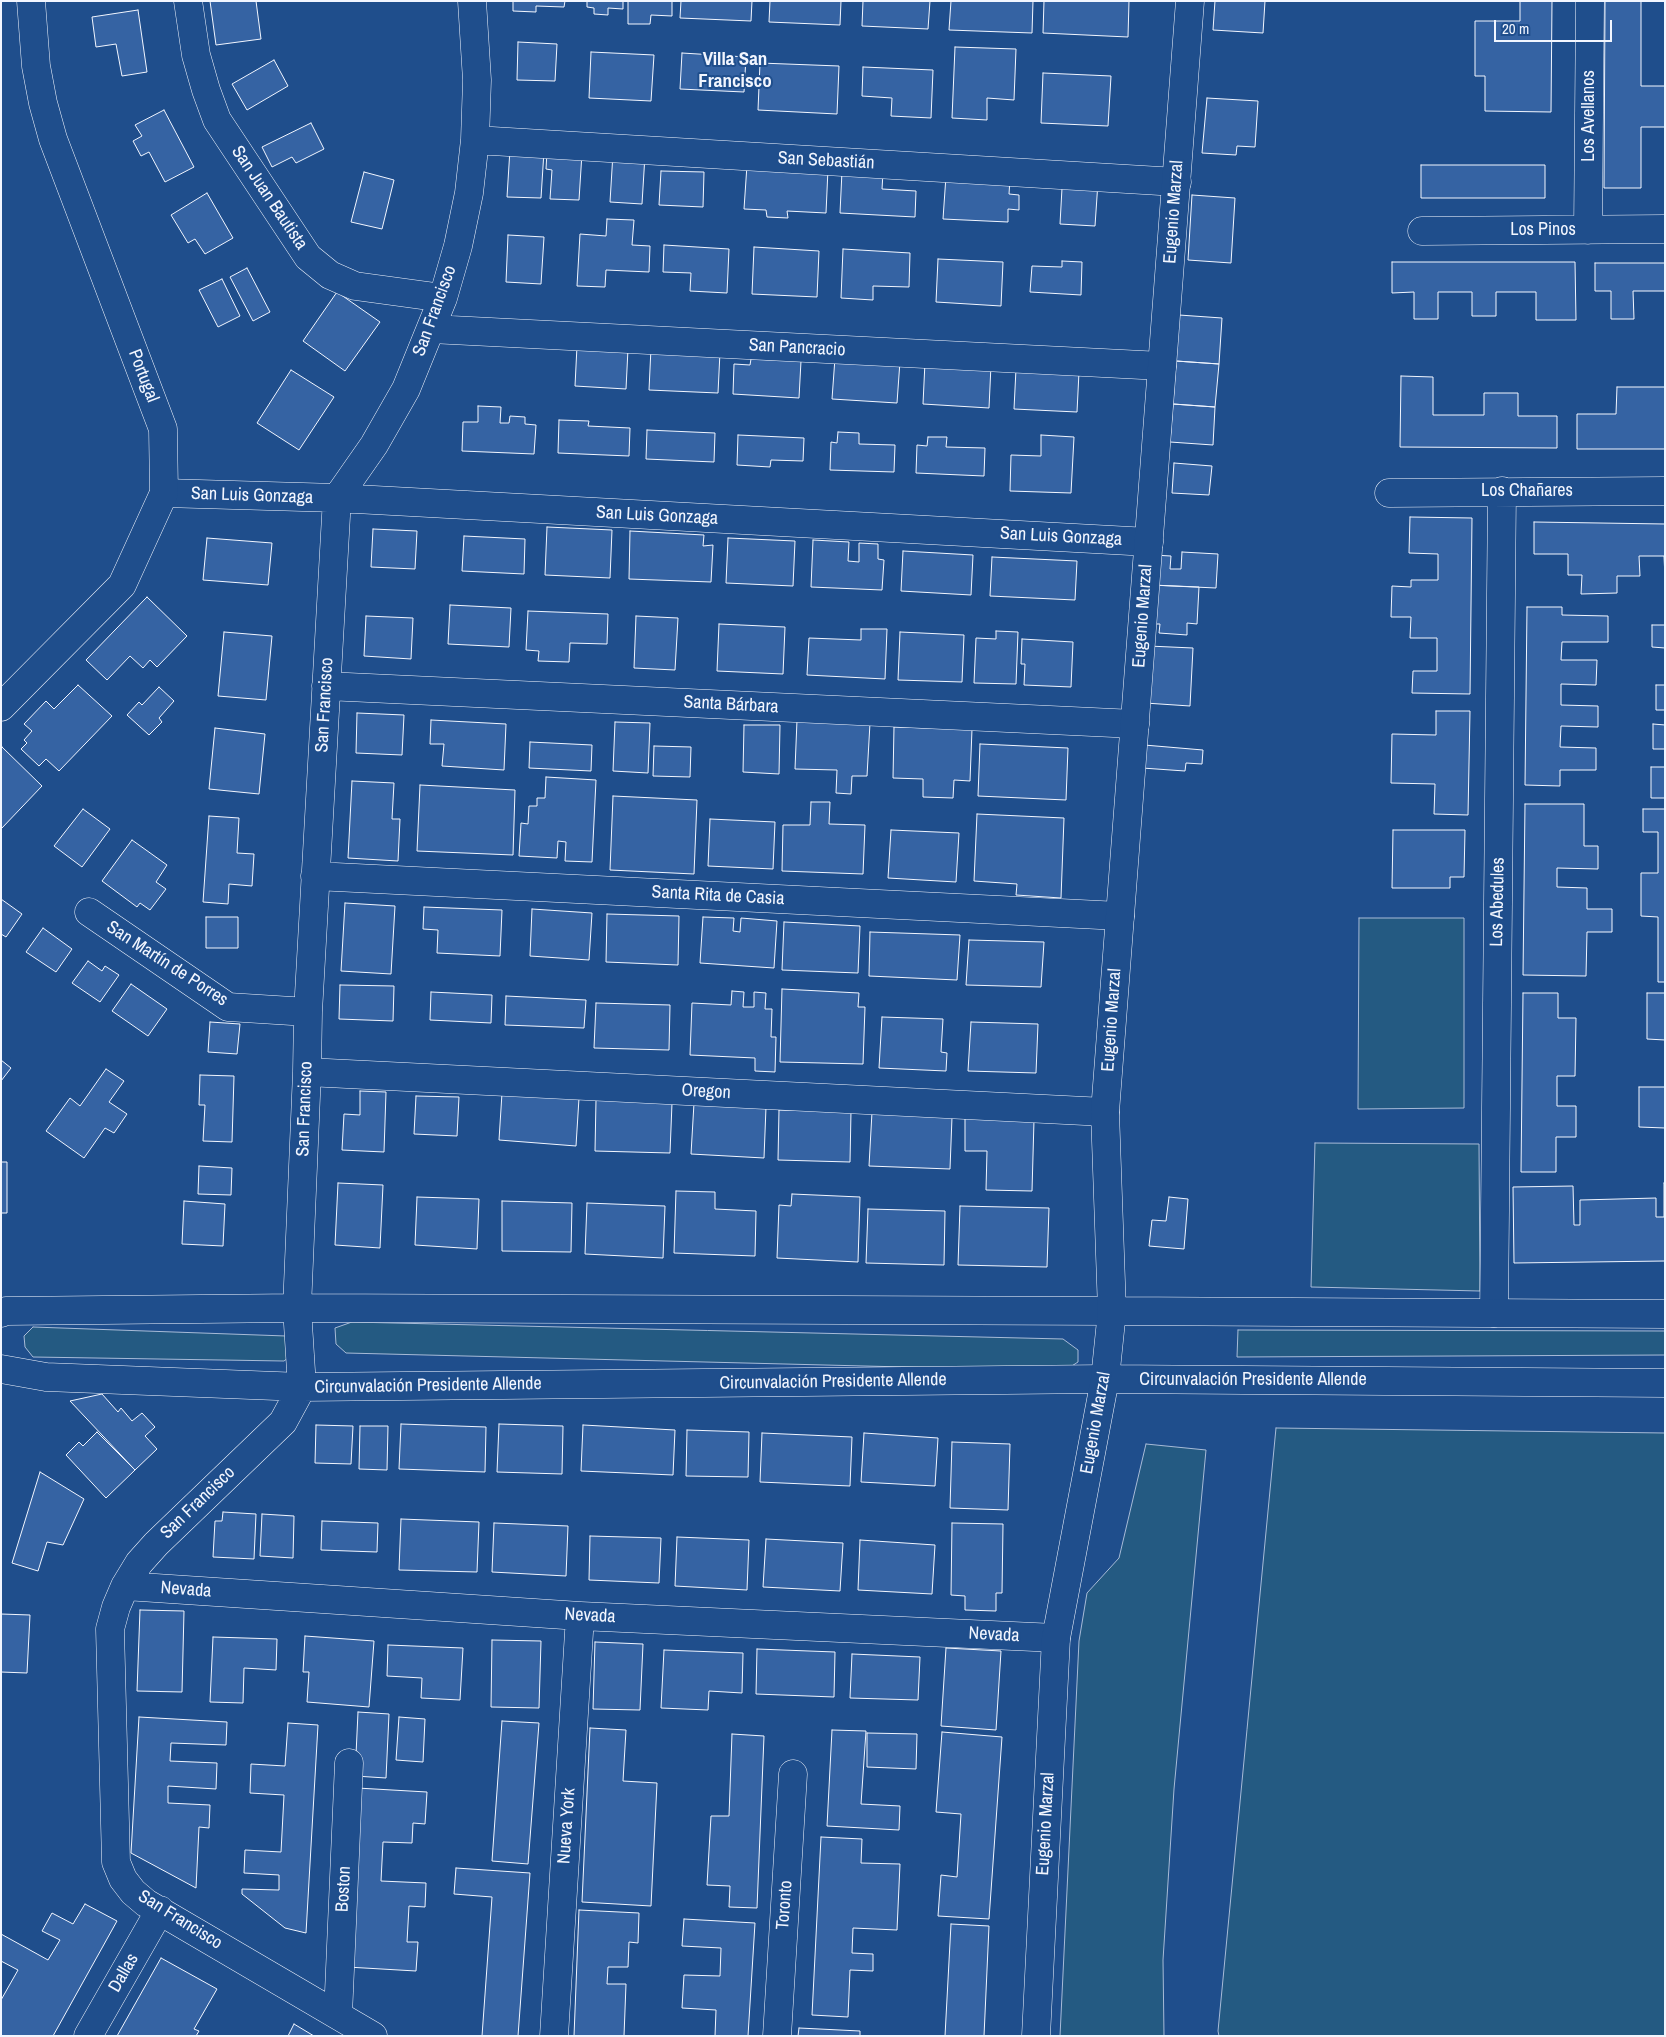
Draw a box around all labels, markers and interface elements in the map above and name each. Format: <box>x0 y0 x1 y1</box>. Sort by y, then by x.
scale bar <box>1496 10 1614 42</box>
text: 20 m <box>1502 18 1529 39</box>
district label: Villa San Francisco <box>698 49 772 93</box>
street label: Los Avellanos <box>1578 70 1600 162</box>
street label: San Juan Bautista <box>226 142 312 254</box>
street label: San Sebastián <box>777 148 875 174</box>
street label: Eugenio Marzal <box>1160 160 1188 264</box>
street label: Los Pinos <box>1510 219 1576 241</box>
street label: San Francisco <box>409 263 461 359</box>
street label: San Pancracio <box>748 335 846 361</box>
street label: Portugal <box>123 346 163 406</box>
street label: Los Chañares <box>1481 480 1573 502</box>
street label: San Luis Gonzaga <box>191 483 313 509</box>
street label: San Luis Gonzaga <box>595 502 719 530</box>
street label: San Luis Gonzaga <box>999 523 1123 551</box>
street label: Eugenio Marzal <box>1129 564 1157 668</box>
street label: San Francisco <box>312 657 338 753</box>
street label: Santa Bárbara <box>683 692 779 718</box>
street label: Los Abedules <box>1486 857 1510 947</box>
street label: Santa Rita de Casia <box>651 882 785 910</box>
street label: San Martín de Porres <box>102 917 232 1011</box>
street label: Eugenio Marzal <box>1098 968 1126 1072</box>
street label: San Francisco <box>293 1061 317 1157</box>
street label: Oregon <box>681 1080 731 1104</box>
street label: Circunvalación Presidente Allende <box>719 1369 947 1395</box>
street label: Circunvalación Presidente Allende <box>1139 1369 1367 1391</box>
street label: Eugenio Marzal <box>1076 1370 1116 1476</box>
street label: Circunvalación Presidente Allende <box>314 1373 542 1399</box>
street label: San Francisco <box>156 1462 240 1544</box>
street label: Nevada <box>160 1577 212 1603</box>
street label: Nevada <box>564 1604 616 1628</box>
street label: Nevada <box>968 1623 1020 1647</box>
street label: Eugenio Marzal <box>1033 1772 1059 1876</box>
street label: Nueva York <box>554 1787 580 1865</box>
street label: Boston <box>332 1865 356 1913</box>
street label: Toronto <box>773 1880 797 1930</box>
street label: San Francisco <box>134 1886 226 1954</box>
street label: Dallas <box>104 1950 144 1996</box>

